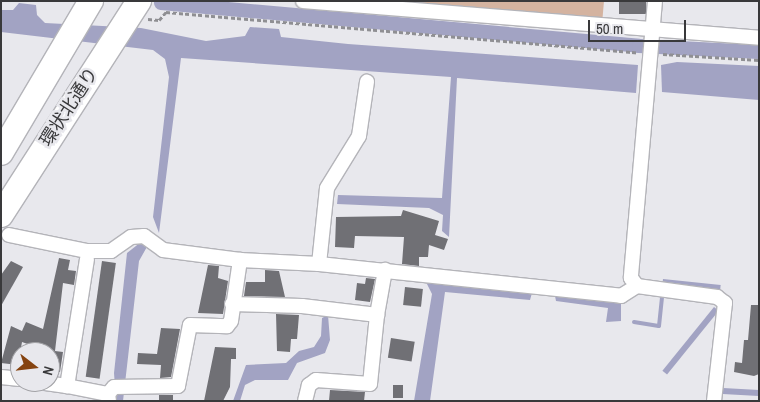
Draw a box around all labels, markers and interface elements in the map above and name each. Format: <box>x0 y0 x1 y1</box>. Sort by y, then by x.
scale bar <box>590 10 688 42</box>
text: 50 m <box>596 18 623 39</box>
street label: 環状北通り <box>35 63 103 151</box>
north arrow <box>10 342 60 392</box>
text: N <box>39 364 58 377</box>

